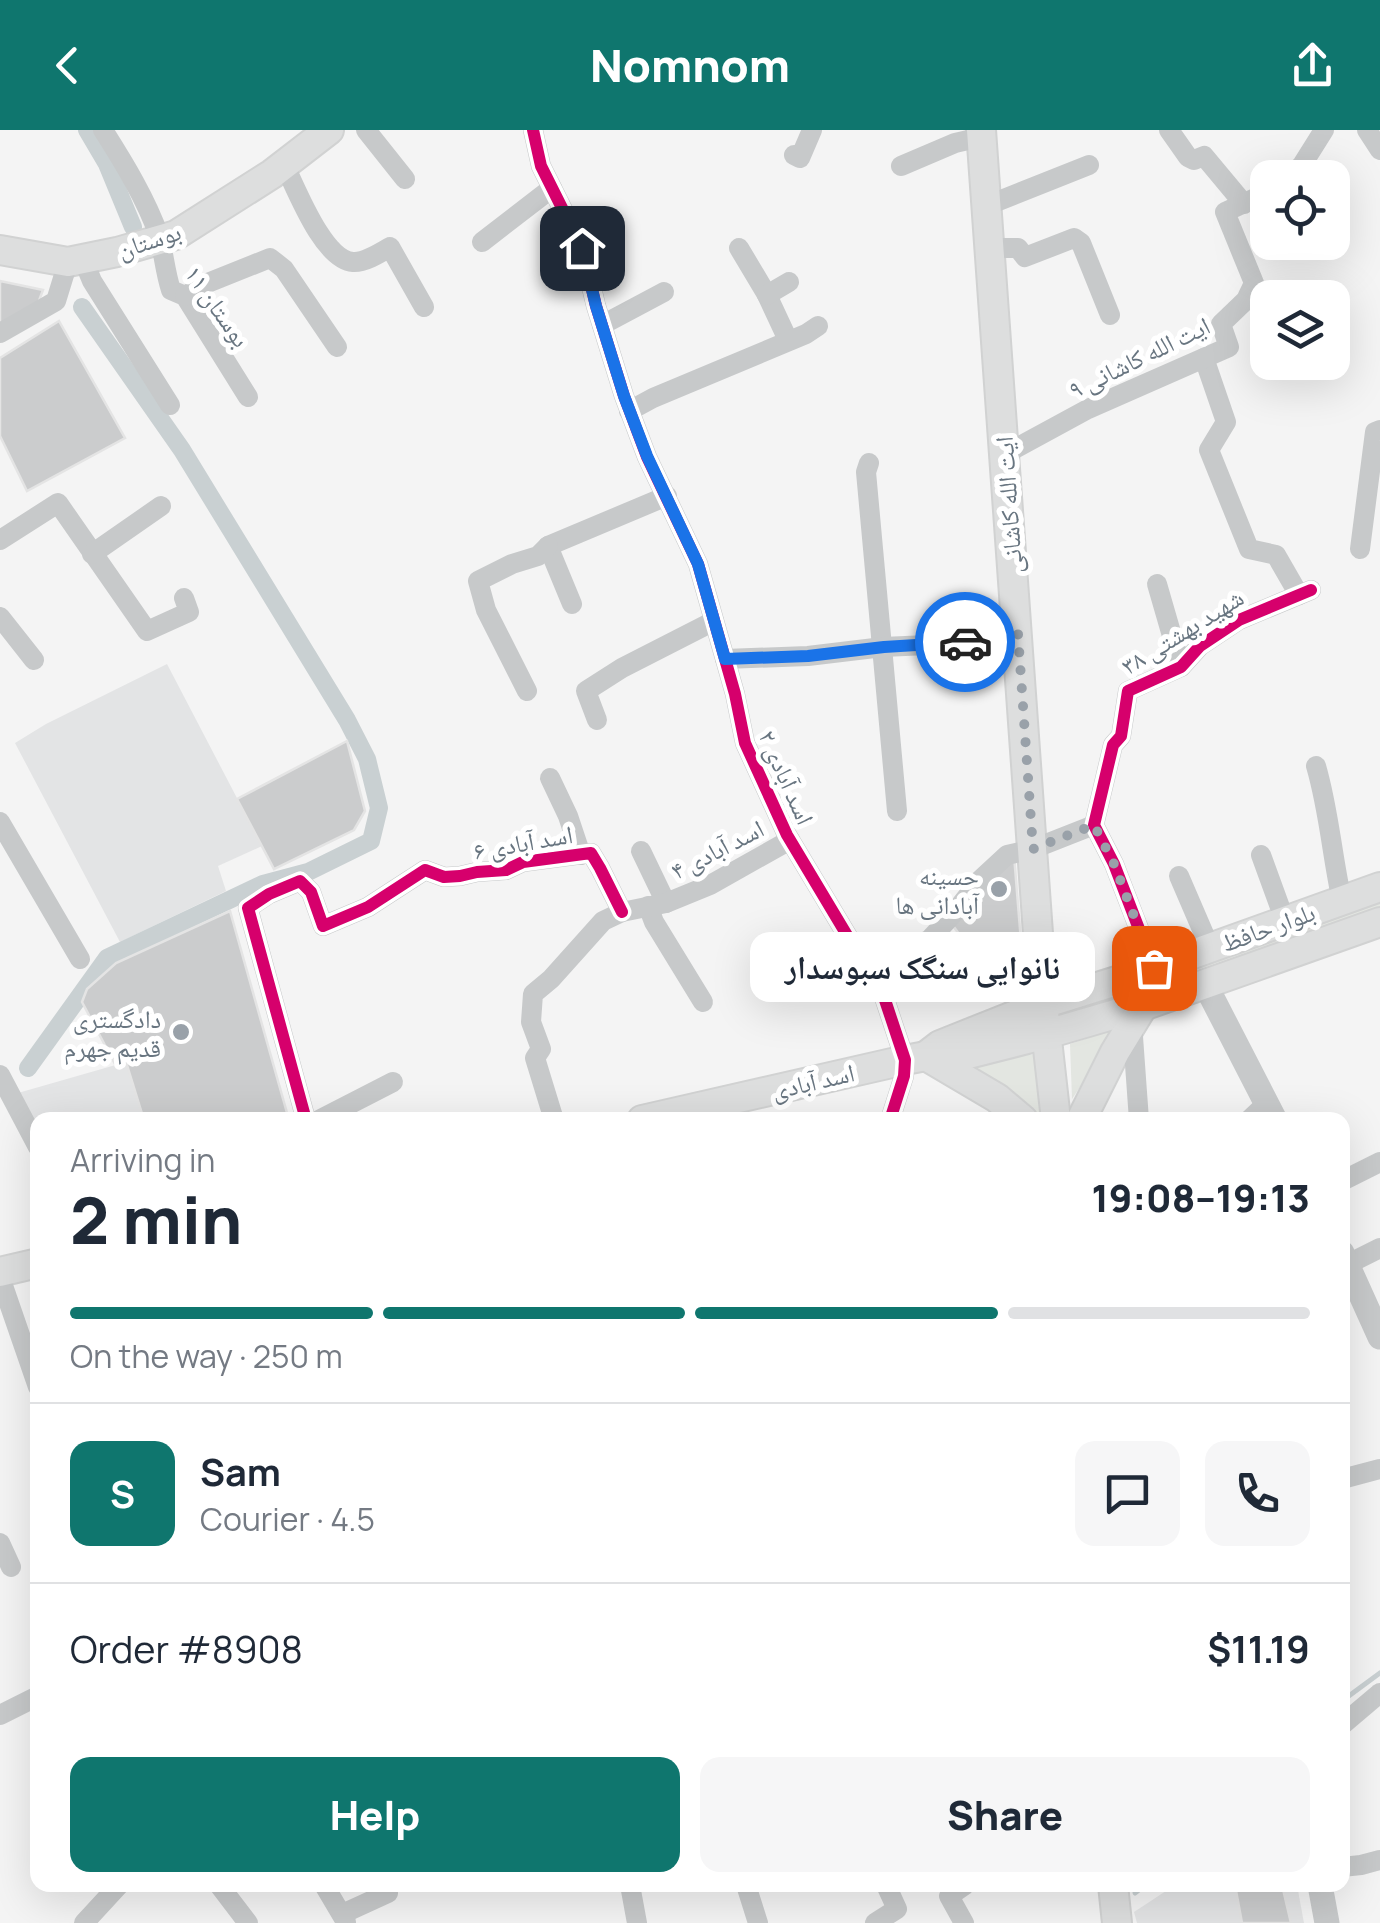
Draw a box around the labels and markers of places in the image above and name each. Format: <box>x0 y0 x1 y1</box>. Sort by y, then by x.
pin <box>540 206 625 291</box>
place label: حسینه آبادانی ها <box>895 858 980 922</box>
marker: حسینه آبادانی ها <box>988 878 1010 900</box>
pin <box>1112 926 1197 1011</box>
callout: نانوایی سنگک سبوسدار <box>749 933 1094 1003</box>
place label: دادگستری قدیم جهرم <box>64 1001 161 1065</box>
marker: دادگستری قدیم جهرم <box>170 1021 192 1043</box>

